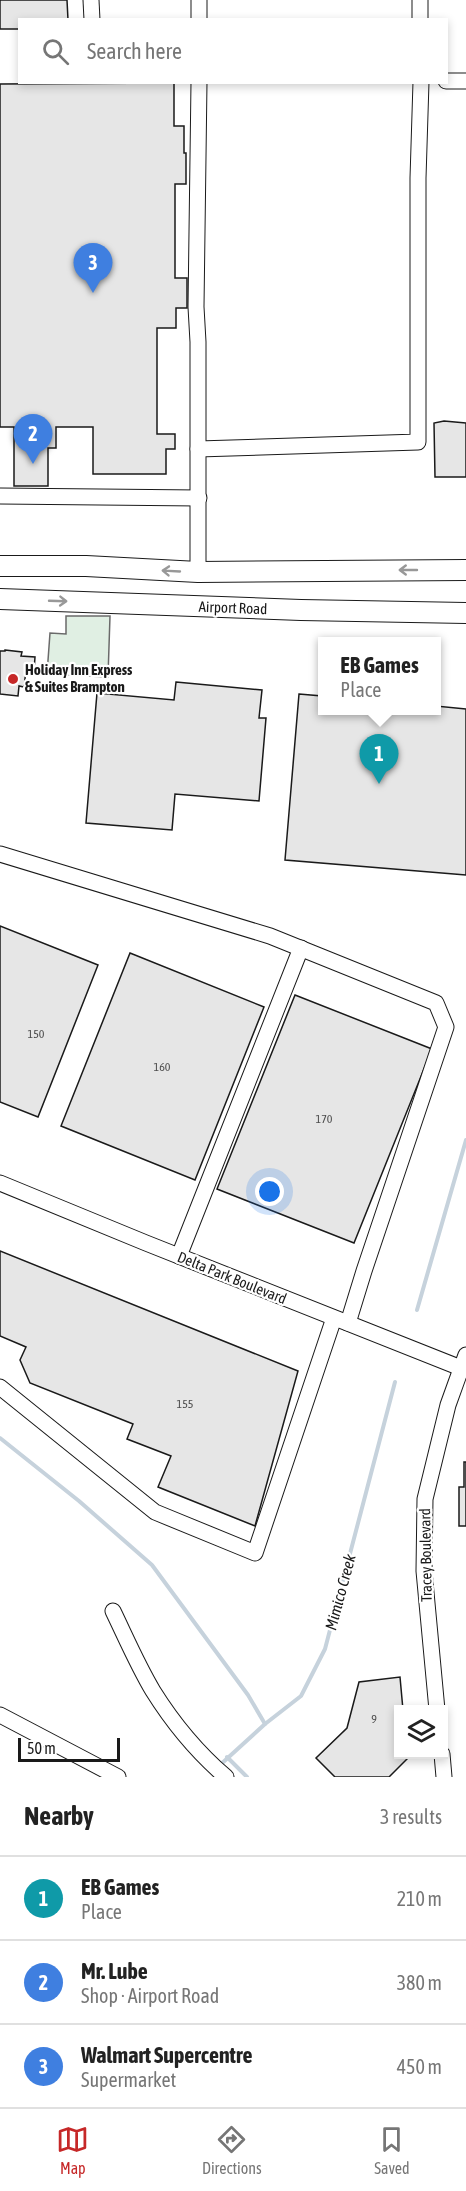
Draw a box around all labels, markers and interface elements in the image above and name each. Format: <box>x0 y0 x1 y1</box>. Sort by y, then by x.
search box <box>18 18 448 84</box>
icon: search <box>39 35 72 68</box>
text: Search here <box>87 38 182 64</box>
pin: 3 <box>74 244 112 293</box>
pin: 2 <box>14 414 52 464</box>
one-way arrow <box>398 564 418 576</box>
one-way arrow <box>161 565 181 576</box>
one-way arrow <box>48 595 68 606</box>
street label: Airport Road <box>198 598 268 617</box>
popup <box>318 637 441 715</box>
text: EB Games <box>340 652 419 678</box>
place label: Holiday Inn Express & Suites Brampton <box>25 661 133 695</box>
marker: Holiday Inn Express & Suites Brampton <box>6 672 20 686</box>
text: Place <box>340 678 381 701</box>
pin: 1 <box>360 734 398 784</box>
house number: 150 <box>28 1027 45 1041</box>
house number: 160 <box>154 1060 171 1074</box>
house number: 170 <box>316 1112 333 1126</box>
your location <box>255 1177 284 1206</box>
street label: Delta Park Boulevard <box>175 1248 289 1307</box>
house number: 155 <box>177 1397 193 1411</box>
street label: Tracey Boulevard <box>416 1508 435 1602</box>
water label: Mimico Creek <box>321 1551 359 1632</box>
map controls <box>394 1705 448 1759</box>
button: layers <box>394 1705 448 1759</box>
house number: 9 <box>371 1712 377 1726</box>
scale bar <box>18 1735 120 1762</box>
text: 50 m <box>27 1739 56 1757</box>
text: Nearby <box>24 1801 94 1831</box>
text: 3 results <box>380 1805 442 1828</box>
text: EB Games <box>81 1874 159 1900</box>
text: 1 <box>39 1887 48 1910</box>
text: 210 m <box>397 1887 442 1910</box>
text: Place <box>81 1900 122 1923</box>
text: Mr. Lube <box>81 1958 148 1984</box>
text: 2 <box>39 1971 48 1994</box>
text: 380 m <box>397 1971 442 1994</box>
text: Shop · Airport Road <box>81 1984 219 2007</box>
text: Walmart Supercentre <box>81 2042 252 2068</box>
text: 3 <box>39 2055 48 2078</box>
text: 450 m <box>397 2055 442 2078</box>
text: Supermarket <box>81 2068 176 2091</box>
tab: Map <box>56 2123 89 2177</box>
tab: Directions <box>202 2123 262 2177</box>
tab: Saved <box>374 2123 410 2177</box>

